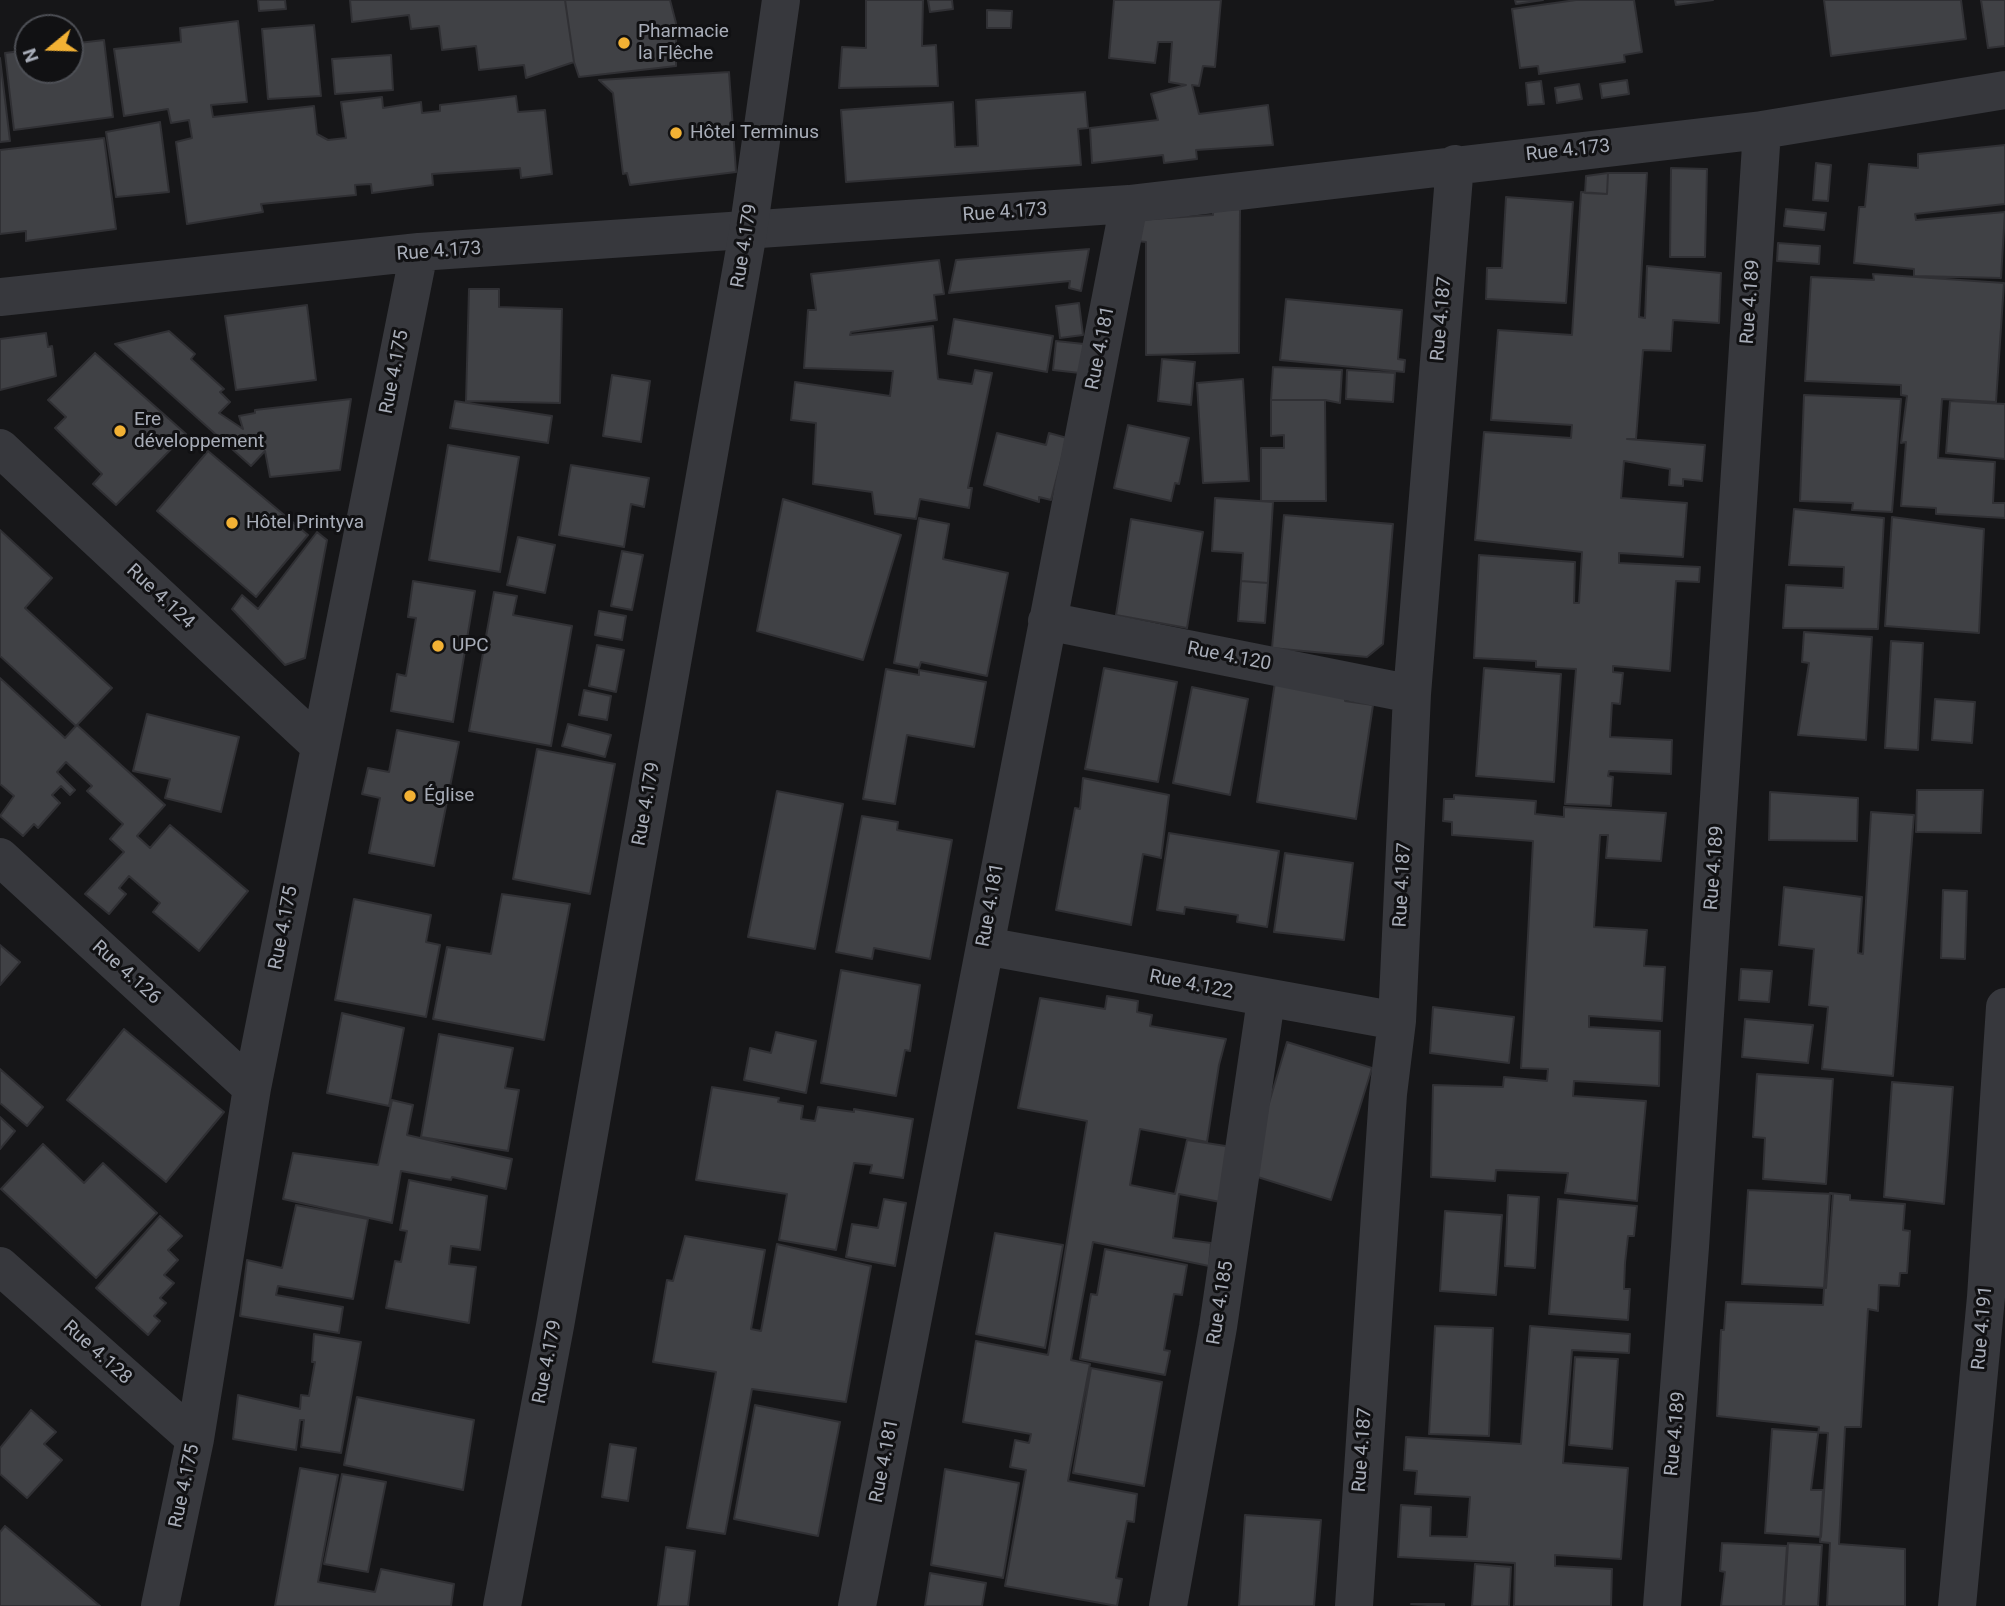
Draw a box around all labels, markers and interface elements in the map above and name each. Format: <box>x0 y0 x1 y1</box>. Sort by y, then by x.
north arrow <box>14 14 84 84</box>
place label: Pharmacie la Flêche <box>638 21 729 65</box>
marker: Pharmacie la Flêche <box>616 35 632 51</box>
text: N <box>18 45 44 65</box>
place label: Hôtel Terminus <box>690 122 819 144</box>
marker: Hôtel Terminus <box>668 125 684 141</box>
street label: Rue 4.173 <box>1525 135 1611 167</box>
street label: Rue 4.173 <box>962 199 1048 227</box>
street label: Rue 4.179 <box>727 202 763 290</box>
street label: Rue 4.173 <box>396 238 482 266</box>
street label: Rue 4.189 <box>1737 259 1765 345</box>
street label: Rue 4.187 <box>1427 276 1457 362</box>
street label: Rue 4.181 <box>1082 304 1120 392</box>
street label: Rue 4.175 <box>376 328 414 416</box>
place label: Ere développement <box>134 409 264 453</box>
marker: Ere développement <box>112 423 128 439</box>
place label: Hôtel Printyva <box>246 512 364 534</box>
marker: Hôtel Printyva <box>224 515 240 531</box>
street label: Rue 4.124 <box>121 560 199 634</box>
place label: UPC <box>452 635 489 657</box>
marker: UPC <box>430 638 446 654</box>
street label: Rue 4.120 <box>1185 638 1273 676</box>
street label: Rue 4.179 <box>628 760 666 848</box>
place label: Église <box>424 785 474 807</box>
marker: Église <box>402 788 418 804</box>
street label: Rue 4.189 <box>1701 825 1729 911</box>
street label: Rue 4.187 <box>1389 842 1417 928</box>
street label: Rue 4.181 <box>972 861 1010 949</box>
street label: Rue 4.175 <box>265 884 303 972</box>
street label: Rue 4.126 <box>87 936 165 1010</box>
street label: Rue 4.122 <box>1147 966 1235 1004</box>
street label: Rue 4.185 <box>1203 1259 1239 1347</box>
street label: Rue 4.191 <box>1968 1285 1998 1371</box>
street label: Rue 4.128 <box>58 1316 136 1390</box>
street label: Rue 4.179 <box>529 1318 567 1406</box>
street label: Rue 4.189 <box>1661 1391 1691 1477</box>
street label: Rue 4.187 <box>1349 1407 1377 1493</box>
street label: Rue 4.181 <box>866 1417 904 1505</box>
street label: Rue 4.175 <box>165 1442 205 1530</box>

